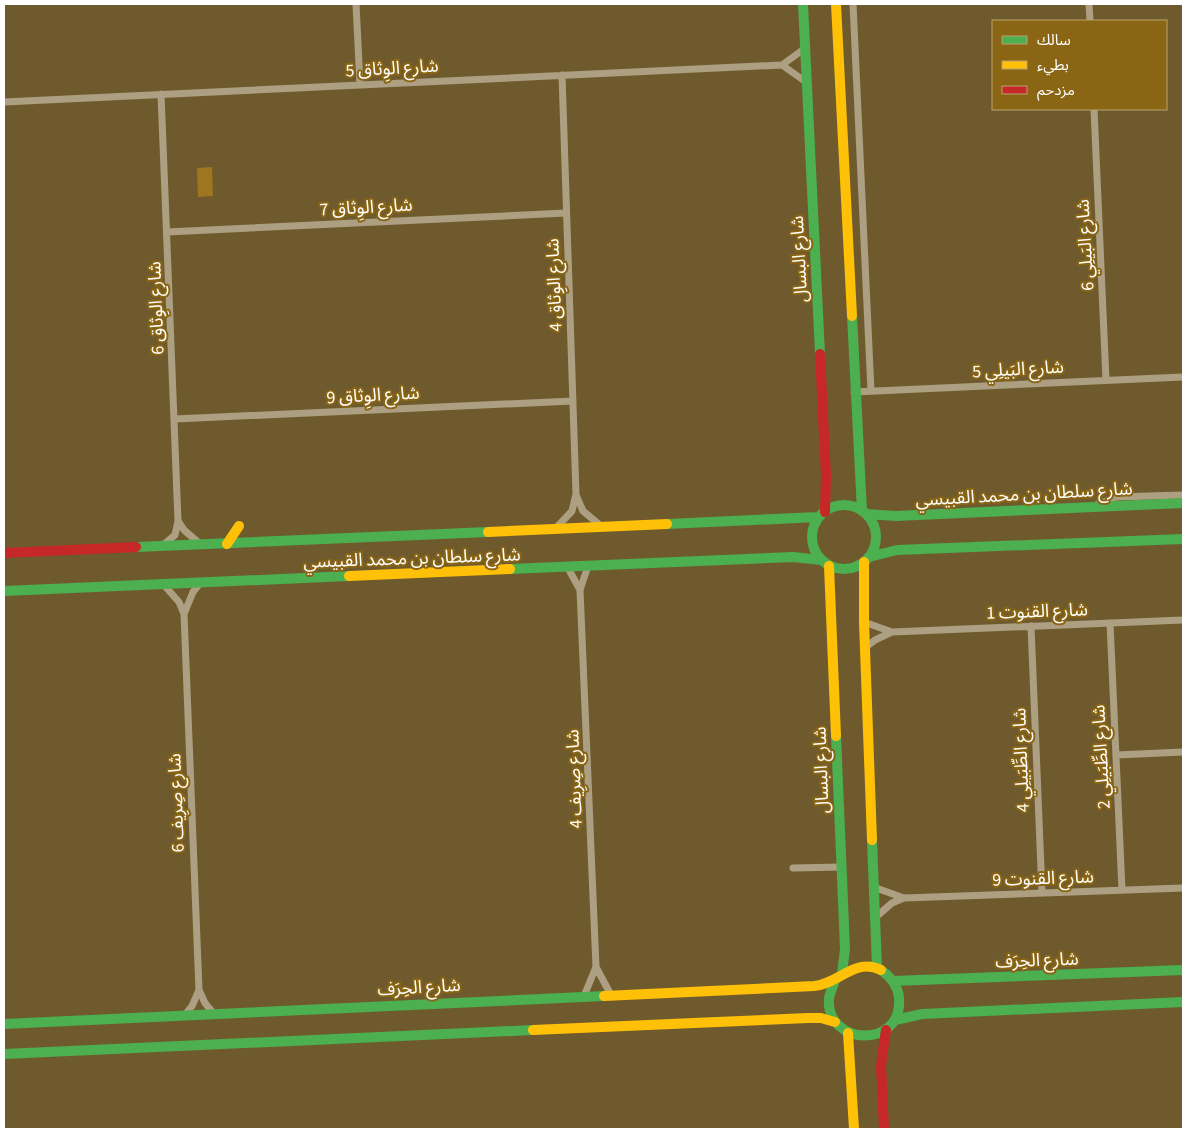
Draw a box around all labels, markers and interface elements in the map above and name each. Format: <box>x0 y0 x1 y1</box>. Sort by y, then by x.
legend <box>992 20 1167 110</box>
text: سالك <box>1037 30 1071 51</box>
street label: شارع الوِثاق 5 <box>345 54 439 85</box>
text: بطيء <box>1037 55 1069 76</box>
text: مزدحم <box>1037 80 1075 101</box>
street label: شارع الوِثاق 7 <box>319 193 413 224</box>
street label: شارع البَيلِي 6 <box>1071 198 1101 291</box>
street label: شارع البسال <box>785 215 815 303</box>
street label: شارع الوِثاق 4 <box>540 238 570 332</box>
street label: شارع الوِثاق 6 <box>142 261 172 355</box>
street label: شارع البَيلِي 5 <box>972 355 1065 385</box>
street label: شارع الوِثاق 9 <box>326 381 420 412</box>
street label: شارع سلطان بن محمد القبيسي <box>915 476 1133 514</box>
street label: شارع سلطان بن محمد القبيسي <box>303 542 521 576</box>
street label: شارع القنوت 1 <box>986 597 1088 627</box>
street label: شارع الطِّبَيلِي 2 <box>1086 704 1118 810</box>
street label: شارع الطِّبَيلِي 4 <box>1007 707 1037 813</box>
street label: شارع البسال <box>807 726 837 814</box>
street label: شارع صِرِيف 4 <box>560 729 590 829</box>
street label: شارع صِرِيف 6 <box>162 753 192 853</box>
street label: شارع القنوت 9 <box>992 864 1094 894</box>
street label: شارع الحِرَف <box>995 947 1079 975</box>
street label: شارع الحِرَف <box>377 973 461 1003</box>

